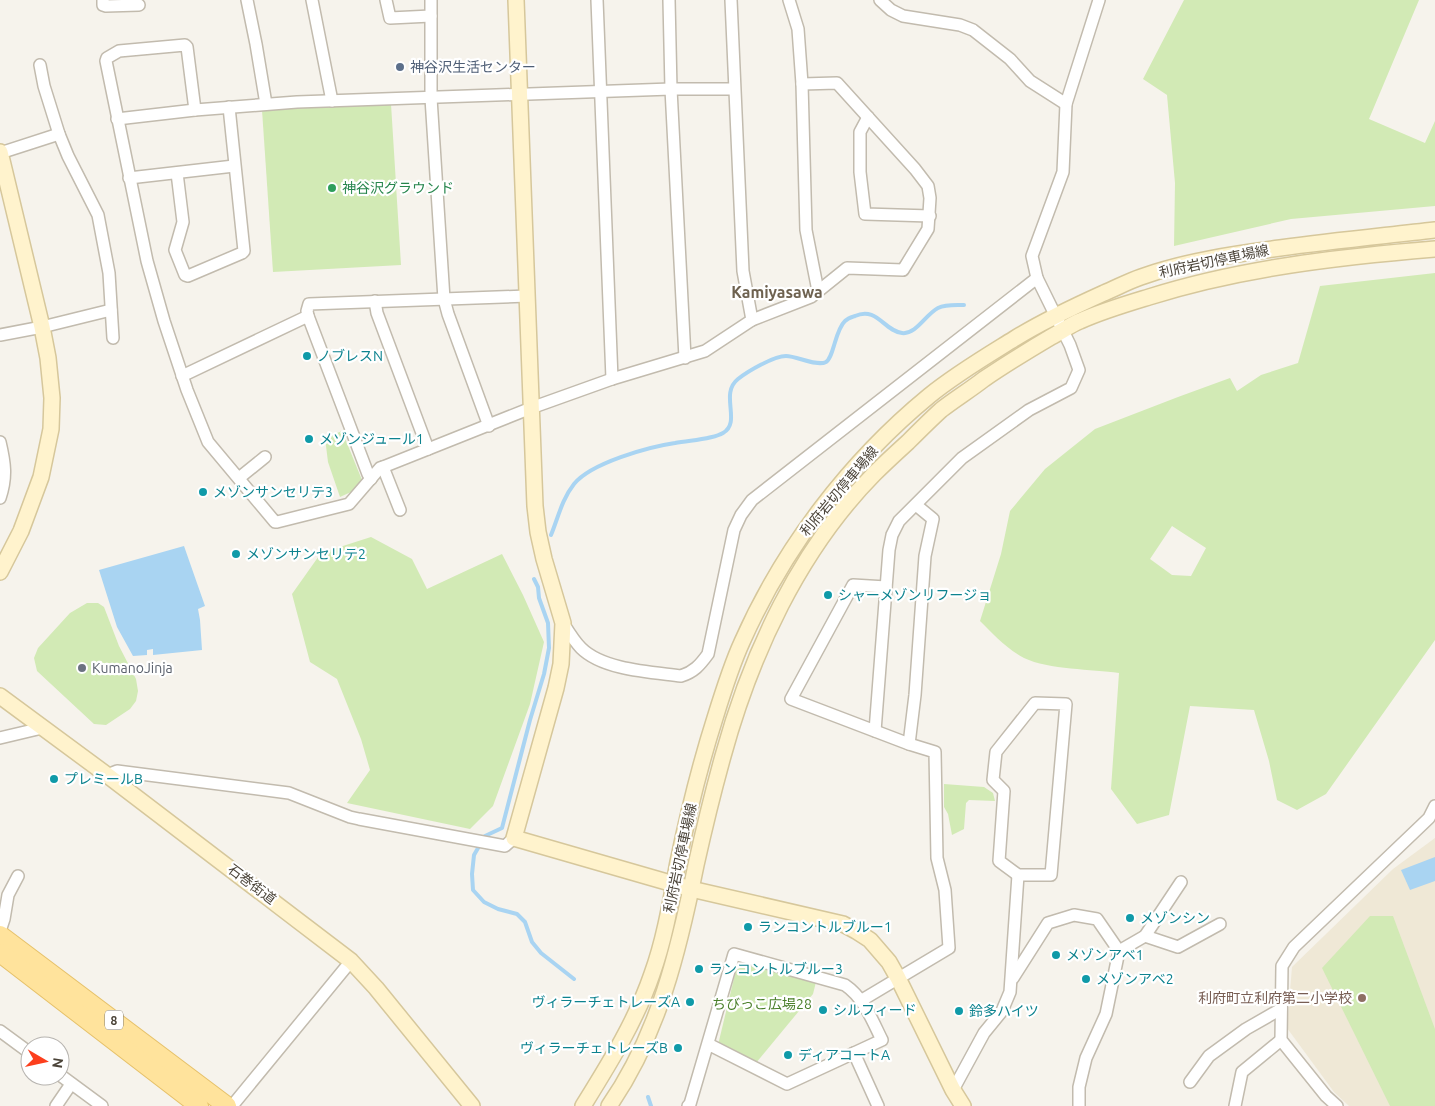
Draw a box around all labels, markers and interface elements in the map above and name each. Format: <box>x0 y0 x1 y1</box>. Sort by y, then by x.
place label: 神谷沢生活センター <box>410 59 536 75</box>
marker: 神谷沢生活センター <box>394 61 406 73</box>
place label: 神谷沢グラウンド <box>342 180 454 196</box>
marker: 神谷沢グラウンド <box>326 182 338 194</box>
street label: 利府岩切停車場線 <box>1158 242 1270 280</box>
district label: Kamiyasawa <box>731 283 823 301</box>
place label: ノブレスN <box>317 348 383 364</box>
marker: ノブレスN <box>301 350 313 362</box>
place label: メゾンジュール1 <box>319 431 424 447</box>
marker: メゾンジュール1 <box>303 433 315 445</box>
street label: 利府岩切停車場線 <box>797 443 881 539</box>
place label: メゾンサンセリテ3 <box>213 484 333 500</box>
marker: メゾンサンセリテ3 <box>197 486 209 498</box>
place label: メゾンサンセリテ2 <box>246 546 366 562</box>
marker: メゾンサンセリテ2 <box>230 548 242 560</box>
place label: シャーメゾンリフージョ <box>838 587 991 603</box>
marker: シャーメゾンリフージョ <box>822 589 834 601</box>
place label: KumanoJinja <box>92 660 173 676</box>
marker: KumanoJinja <box>76 662 88 674</box>
place label: プレミールB <box>64 771 143 787</box>
marker: プレミールB <box>48 773 60 785</box>
street label: 利府岩切停車場線 <box>661 802 699 914</box>
street label: 石巻街道 <box>225 861 279 907</box>
place label: メゾンシン <box>1140 910 1210 926</box>
marker: メゾンシン <box>1124 912 1136 924</box>
place label: ランコントルブルー1 <box>758 919 892 935</box>
marker: ランコントルブルー1 <box>742 921 754 933</box>
place label: メゾンアベ1 <box>1066 947 1144 963</box>
marker: メゾンアベ1 <box>1050 949 1062 961</box>
place label: ランコントルブルー3 <box>709 961 843 977</box>
marker: ランコントルブルー3 <box>693 963 705 975</box>
place label: メゾンアベ2 <box>1096 971 1174 987</box>
marker: メゾンアベ2 <box>1080 973 1092 985</box>
place label: 利府町立利府第二小学校 <box>1198 990 1352 1006</box>
marker: 利府町立利府第二小学校 <box>1356 992 1368 1004</box>
place label: ヴィラーチェトレーズA <box>532 994 680 1010</box>
marker: ヴィラーチェトレーズA <box>684 996 696 1008</box>
park label: ちびっこ広場28 <box>712 996 812 1012</box>
place label: シルフィード <box>833 1002 917 1018</box>
place label: 鈴多ハイツ <box>969 1003 1039 1019</box>
marker: シルフィード <box>817 1004 829 1016</box>
marker: 鈴多ハイツ <box>953 1005 965 1017</box>
road number: 8 <box>105 1010 123 1030</box>
north arrow <box>20 1036 70 1086</box>
place label: ヴィラーチェトレーズB <box>520 1040 668 1056</box>
marker: ヴィラーチェトレーズB <box>672 1042 684 1054</box>
place label: ディアコートA <box>798 1047 890 1063</box>
marker: ディアコートA <box>782 1049 794 1061</box>
text: N <box>49 1057 67 1069</box>

